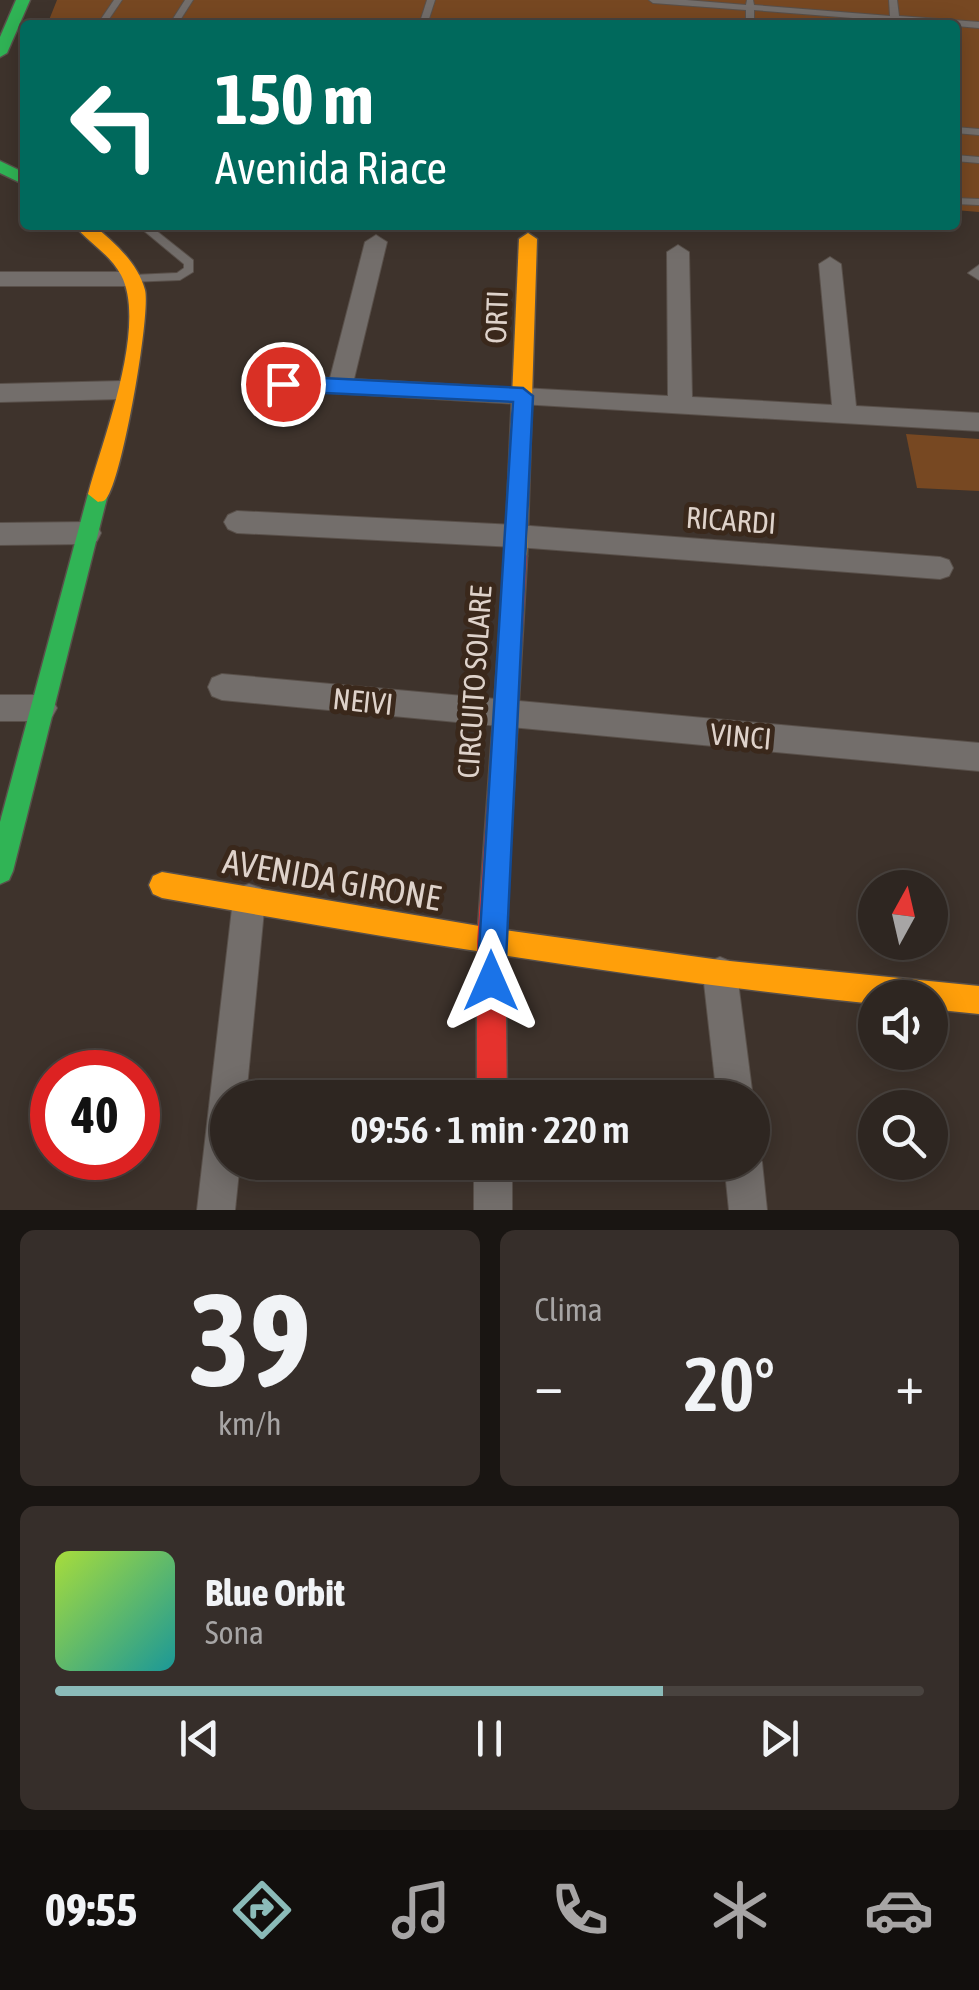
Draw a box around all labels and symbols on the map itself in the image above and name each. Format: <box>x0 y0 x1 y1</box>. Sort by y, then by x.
street label: ORTI <box>478 290 514 344</box>
pin <box>241 342 326 427</box>
street label: RICARDI <box>685 500 777 540</box>
street label: CIRCUITO SOLARE <box>450 584 498 780</box>
street label: NEIVI <box>331 681 395 721</box>
street label: VINCI <box>709 716 773 756</box>
street label: AVENIDA GIRONE <box>220 840 444 918</box>
north arrow <box>858 870 948 960</box>
position arrow <box>439 929 543 1033</box>
speed limit sign: 40 <box>30 1050 160 1180</box>

